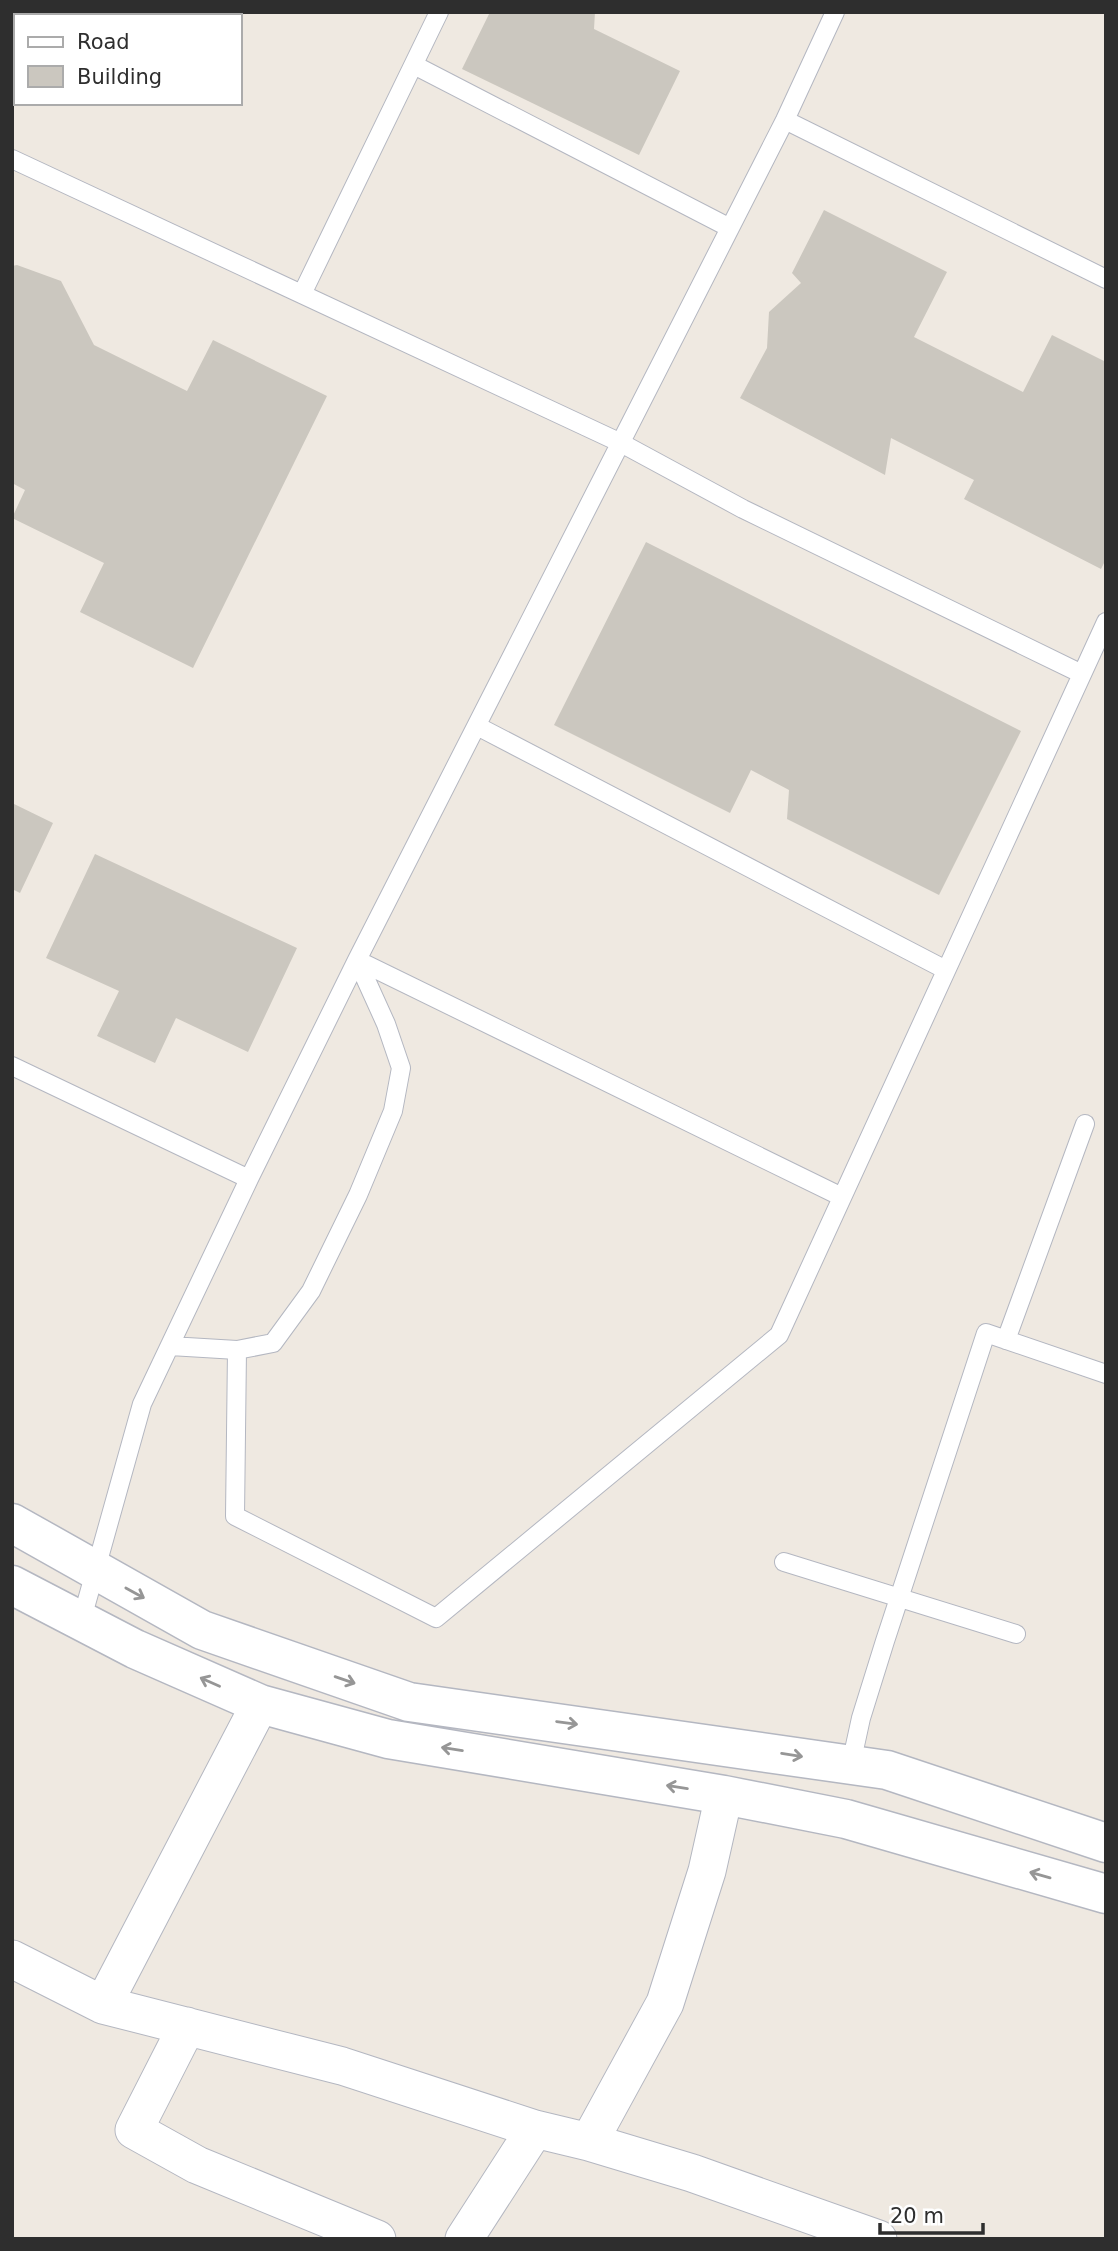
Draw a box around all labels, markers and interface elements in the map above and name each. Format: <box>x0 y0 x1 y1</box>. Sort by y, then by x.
legend <box>14 14 242 105</box>
text: Road <box>77 30 130 54</box>
text: Building <box>77 65 162 89</box>
one-way arrow <box>124 1587 145 1600</box>
one-way arrow <box>200 1675 222 1688</box>
one-way arrow <box>333 1675 355 1687</box>
one-way arrow <box>555 1717 578 1730</box>
one-way arrow <box>441 1742 464 1755</box>
one-way arrow <box>780 1749 803 1762</box>
one-way arrow <box>666 1780 689 1793</box>
one-way arrow <box>1029 1868 1052 1881</box>
scale bar <box>880 2192 983 2236</box>
text: 20 m <box>890 2204 944 2228</box>

